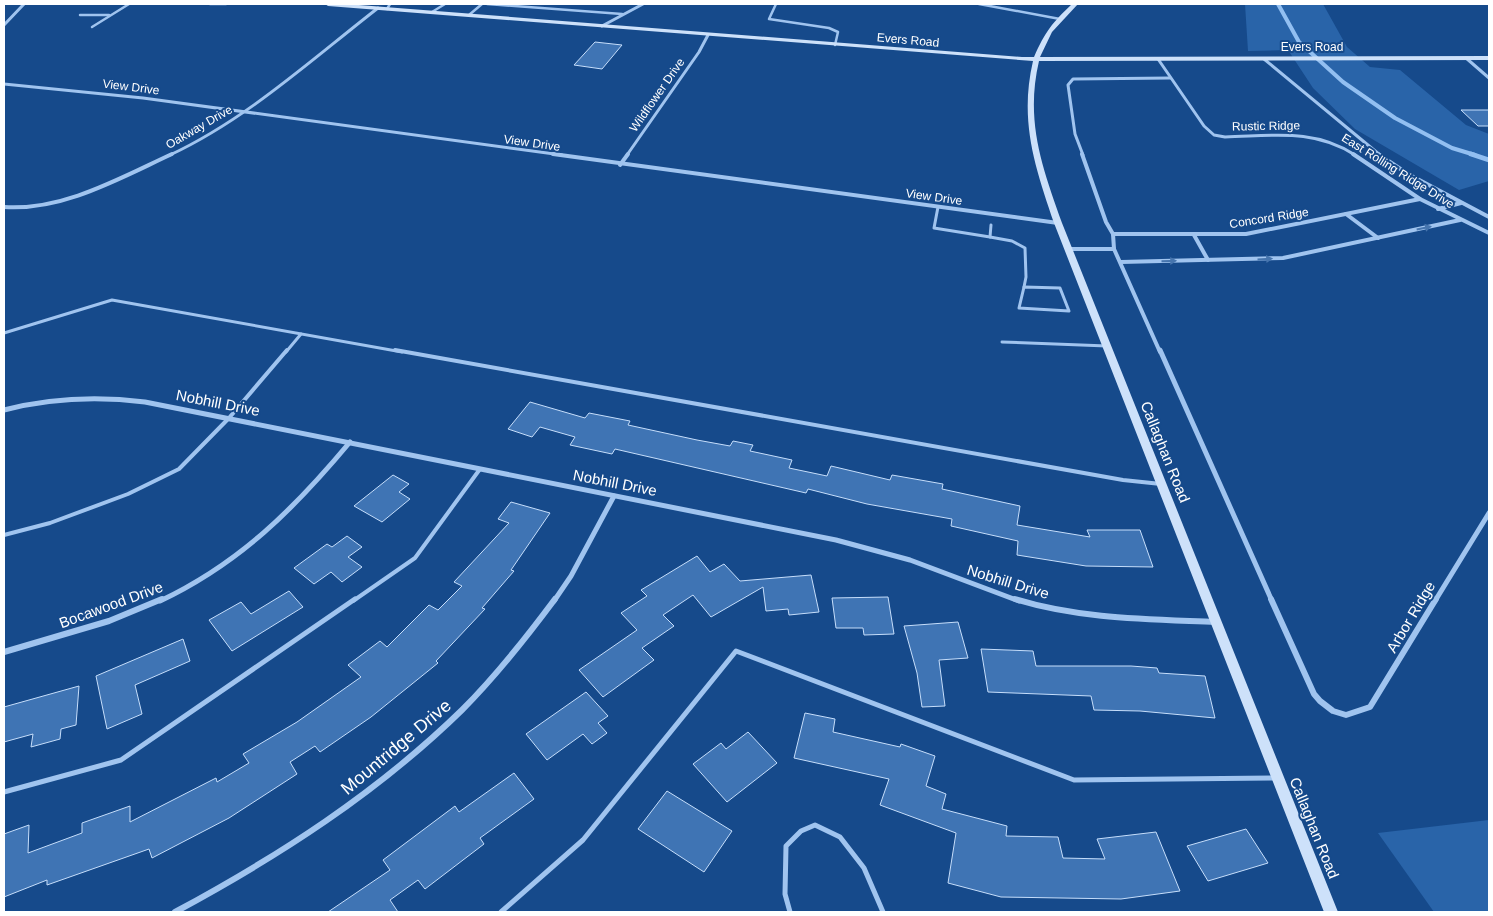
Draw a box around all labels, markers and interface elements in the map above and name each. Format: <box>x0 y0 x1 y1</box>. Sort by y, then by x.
street label: Evers Road <box>876 30 940 50</box>
street label: Evers Road <box>1281 40 1343 54</box>
street label: Wildflower Drive <box>626 55 688 135</box>
street label: View Drive <box>102 77 161 97</box>
street label: Oakway Drive <box>163 102 235 152</box>
street label: Rustic Ridge <box>1232 118 1300 134</box>
street label: East Rolling Ridge Drive <box>1339 131 1457 212</box>
street label: View Drive <box>503 132 562 154</box>
street label: View Drive <box>905 186 964 208</box>
street label: Concord Ridge <box>1228 205 1310 231</box>
one-way arrow <box>1417 224 1432 232</box>
one-way arrow <box>1257 255 1273 263</box>
one-way arrow <box>1161 257 1177 265</box>
street label: Nobhill Drive <box>175 386 261 419</box>
street label: Callaghan Road <box>1137 399 1193 505</box>
street label: Nobhill Drive <box>572 466 658 499</box>
street label: Nobhill Drive <box>965 561 1051 602</box>
street label: Bocawood Drive <box>57 578 165 631</box>
street label: Arbor Ridge <box>1383 578 1438 655</box>
street label: Mountridge Drive <box>337 695 455 799</box>
street label: Callaghan Road <box>1286 775 1342 881</box>

